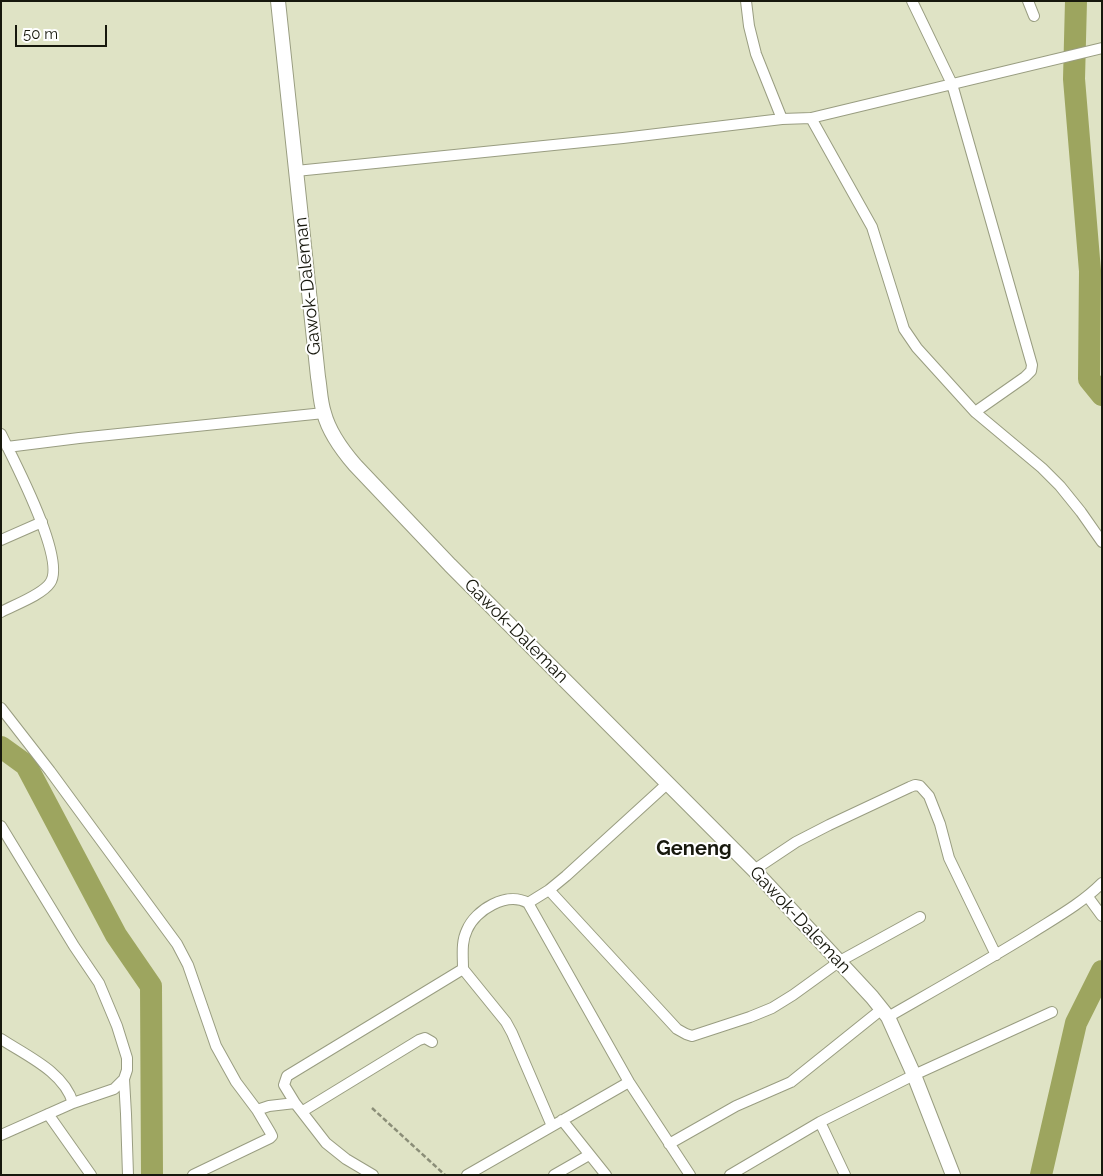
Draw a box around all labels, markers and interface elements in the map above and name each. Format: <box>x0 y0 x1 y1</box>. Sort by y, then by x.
scale bar <box>18 15 110 47</box>
text: 50 m <box>23 25 58 43</box>
street label: Gawok-Daleman <box>290 216 326 356</box>
street label: Gawok-Daleman <box>459 574 573 688</box>
district label: Geneng <box>656 837 732 861</box>
street label: Gawok-Daleman <box>745 862 855 978</box>

